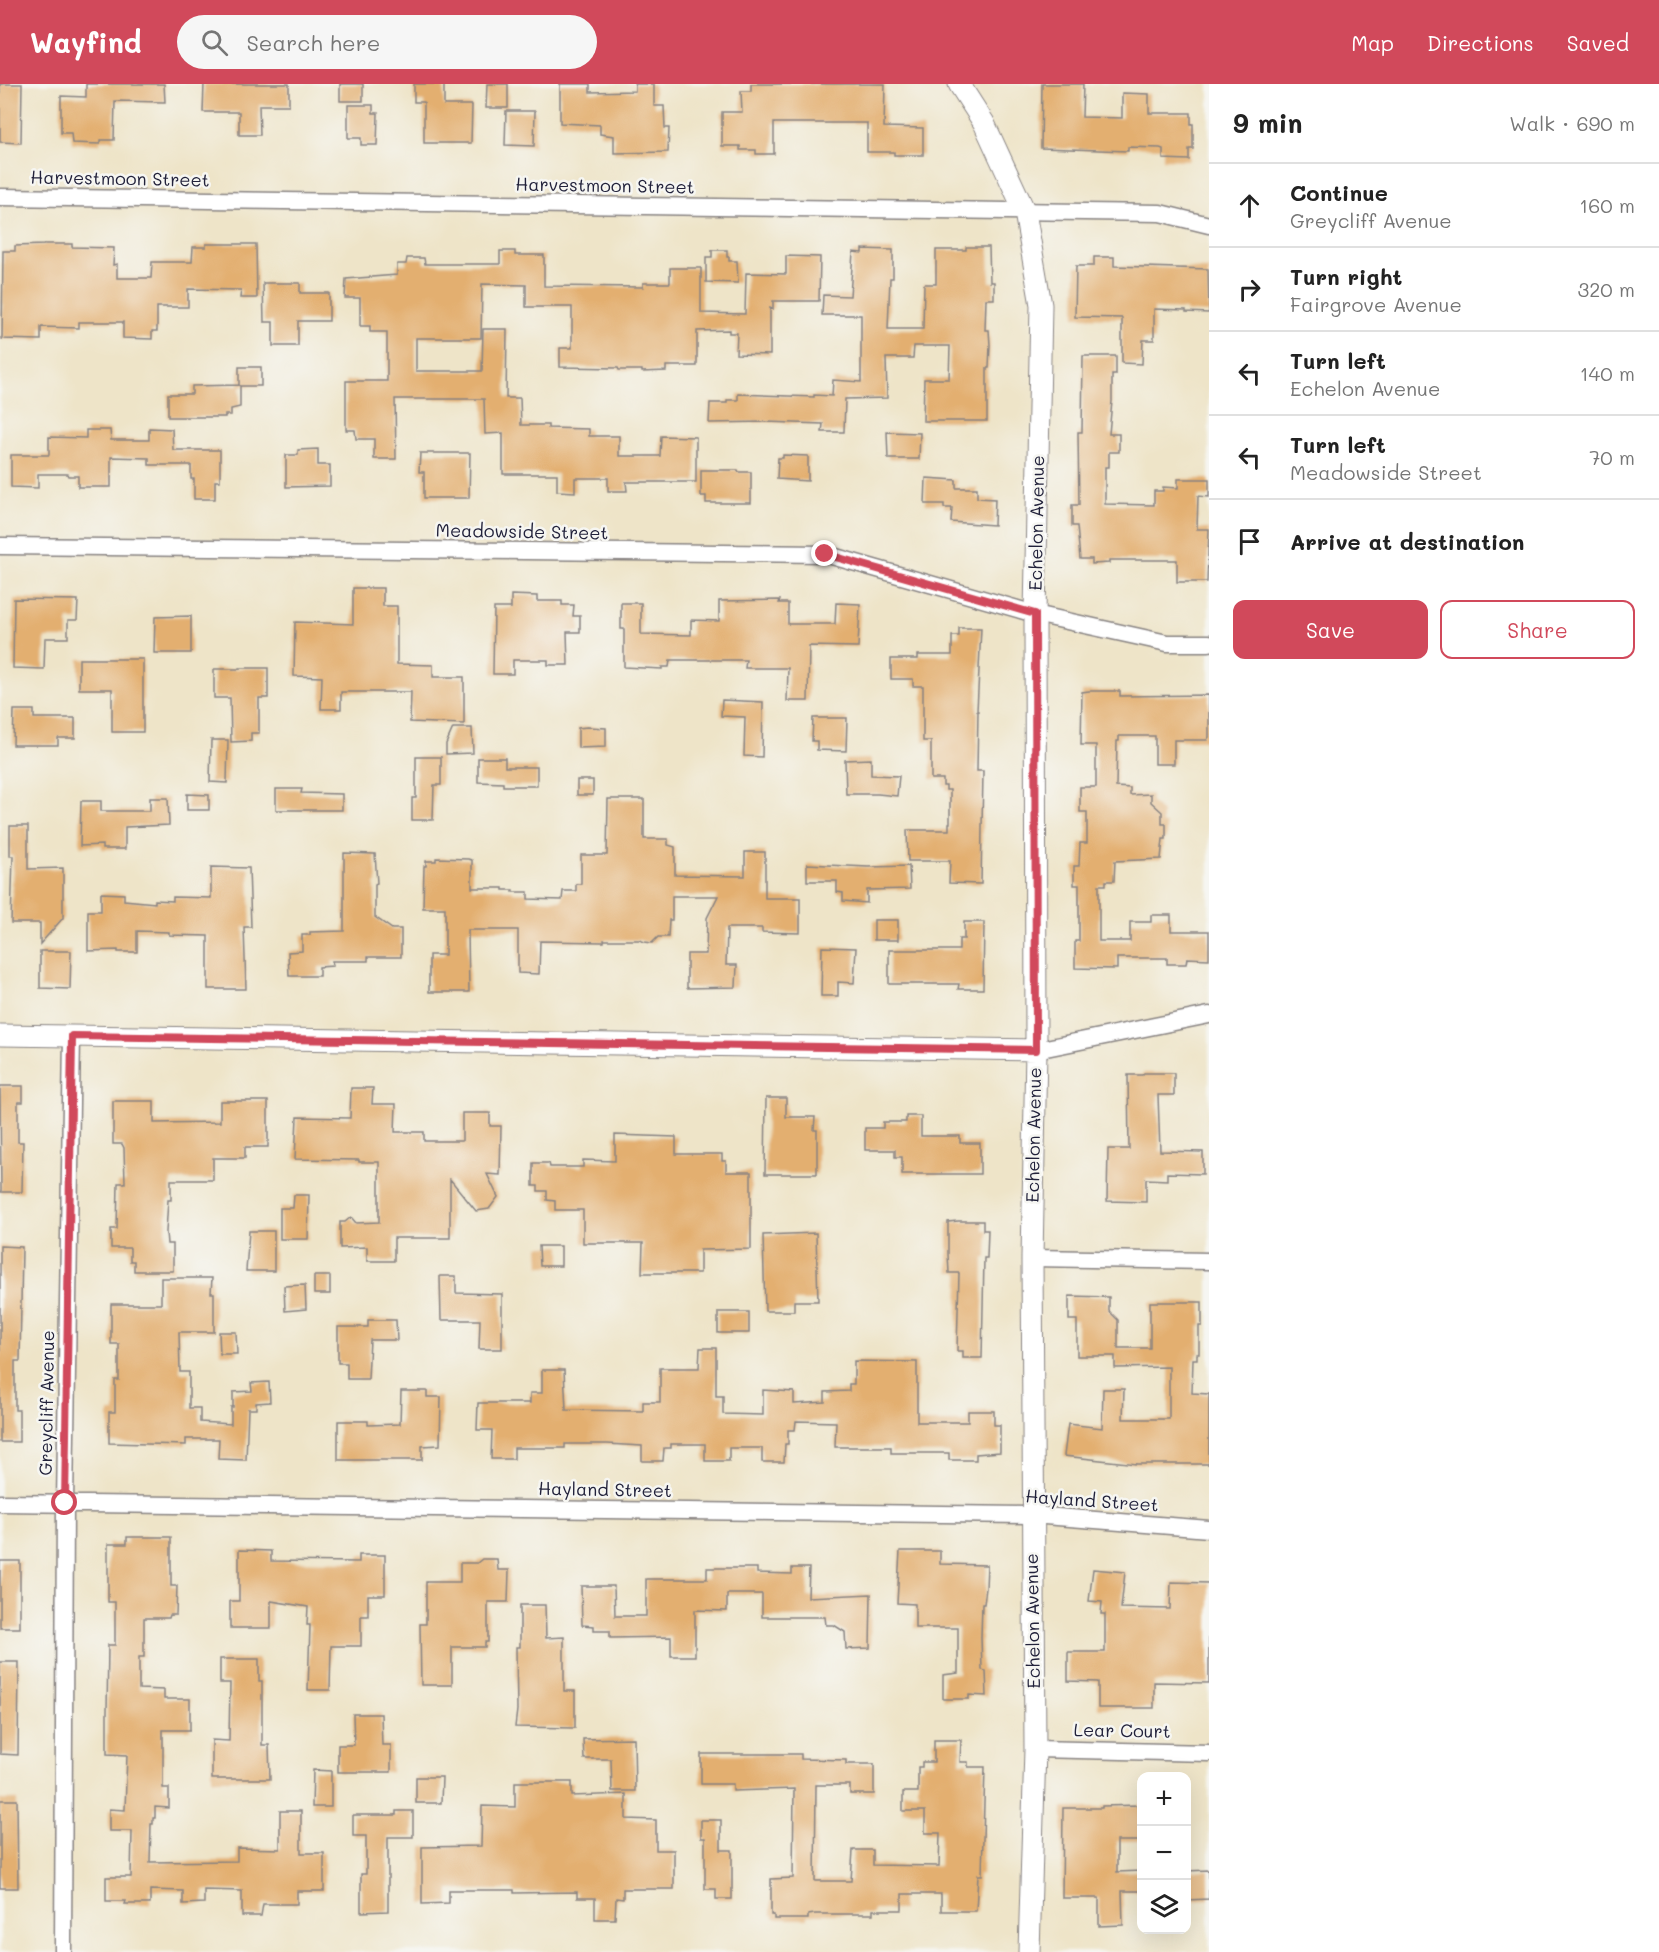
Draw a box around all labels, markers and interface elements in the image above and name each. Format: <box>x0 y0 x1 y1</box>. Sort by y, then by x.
search box <box>177 15 597 69</box>
text: Wayfind <box>30 24 141 60</box>
icon: search <box>198 26 231 59</box>
text: Search here <box>246 28 380 57</box>
text: Map <box>1351 29 1394 56</box>
text: Directions <box>1427 29 1534 56</box>
text: Saved <box>1567 29 1629 56</box>
text: 9 min <box>1233 106 1302 140</box>
text: Walk · 690 m <box>1509 110 1635 136</box>
street label: Harvestmoon Street <box>30 164 210 192</box>
street label: Harvestmoon Street <box>515 171 695 199</box>
text: Continue <box>1290 178 1388 207</box>
icon: ahead <box>1233 189 1266 222</box>
text: 160 m <box>1579 192 1635 218</box>
text: Greycliff Avenue <box>1290 207 1452 233</box>
text: Turn right <box>1290 262 1402 291</box>
icon: right <box>1233 273 1266 306</box>
text: 320 m <box>1577 276 1635 302</box>
text: Fairgrove Avenue <box>1290 291 1462 317</box>
text: Turn left <box>1290 346 1386 375</box>
icon: left <box>1233 357 1266 390</box>
text: 140 m <box>1580 360 1635 386</box>
text: Echelon Avenue <box>1290 375 1440 401</box>
text: Turn left <box>1290 430 1386 459</box>
icon: left <box>1233 441 1266 474</box>
text: 70 m <box>1589 444 1635 470</box>
street label: Echelon Avenue <box>1023 455 1049 591</box>
text: Meadowside Street <box>1290 459 1482 485</box>
street label: Meadowside Street <box>436 517 609 545</box>
icon: arrive <box>1233 525 1266 558</box>
text: Arrive at destination <box>1290 527 1525 556</box>
route end <box>811 540 837 566</box>
button: Save <box>1233 600 1428 659</box>
button: Share <box>1440 600 1635 659</box>
street label: Echelon Avenue <box>1020 1067 1046 1203</box>
street label: Greycliff Avenue <box>33 1330 59 1476</box>
street label: Hayland Street <box>538 1476 672 1502</box>
street label: Hayland Street <box>1025 1483 1160 1517</box>
route start <box>51 1489 77 1515</box>
street label: Echelon Avenue <box>1019 1553 1045 1689</box>
street label: Lear Court <box>1073 1717 1171 1743</box>
map controls <box>1137 1772 1191 1934</box>
button: + <box>1137 1772 1191 1826</box>
button: − <box>1137 1826 1191 1880</box>
button: layers <box>1137 1880 1191 1934</box>

